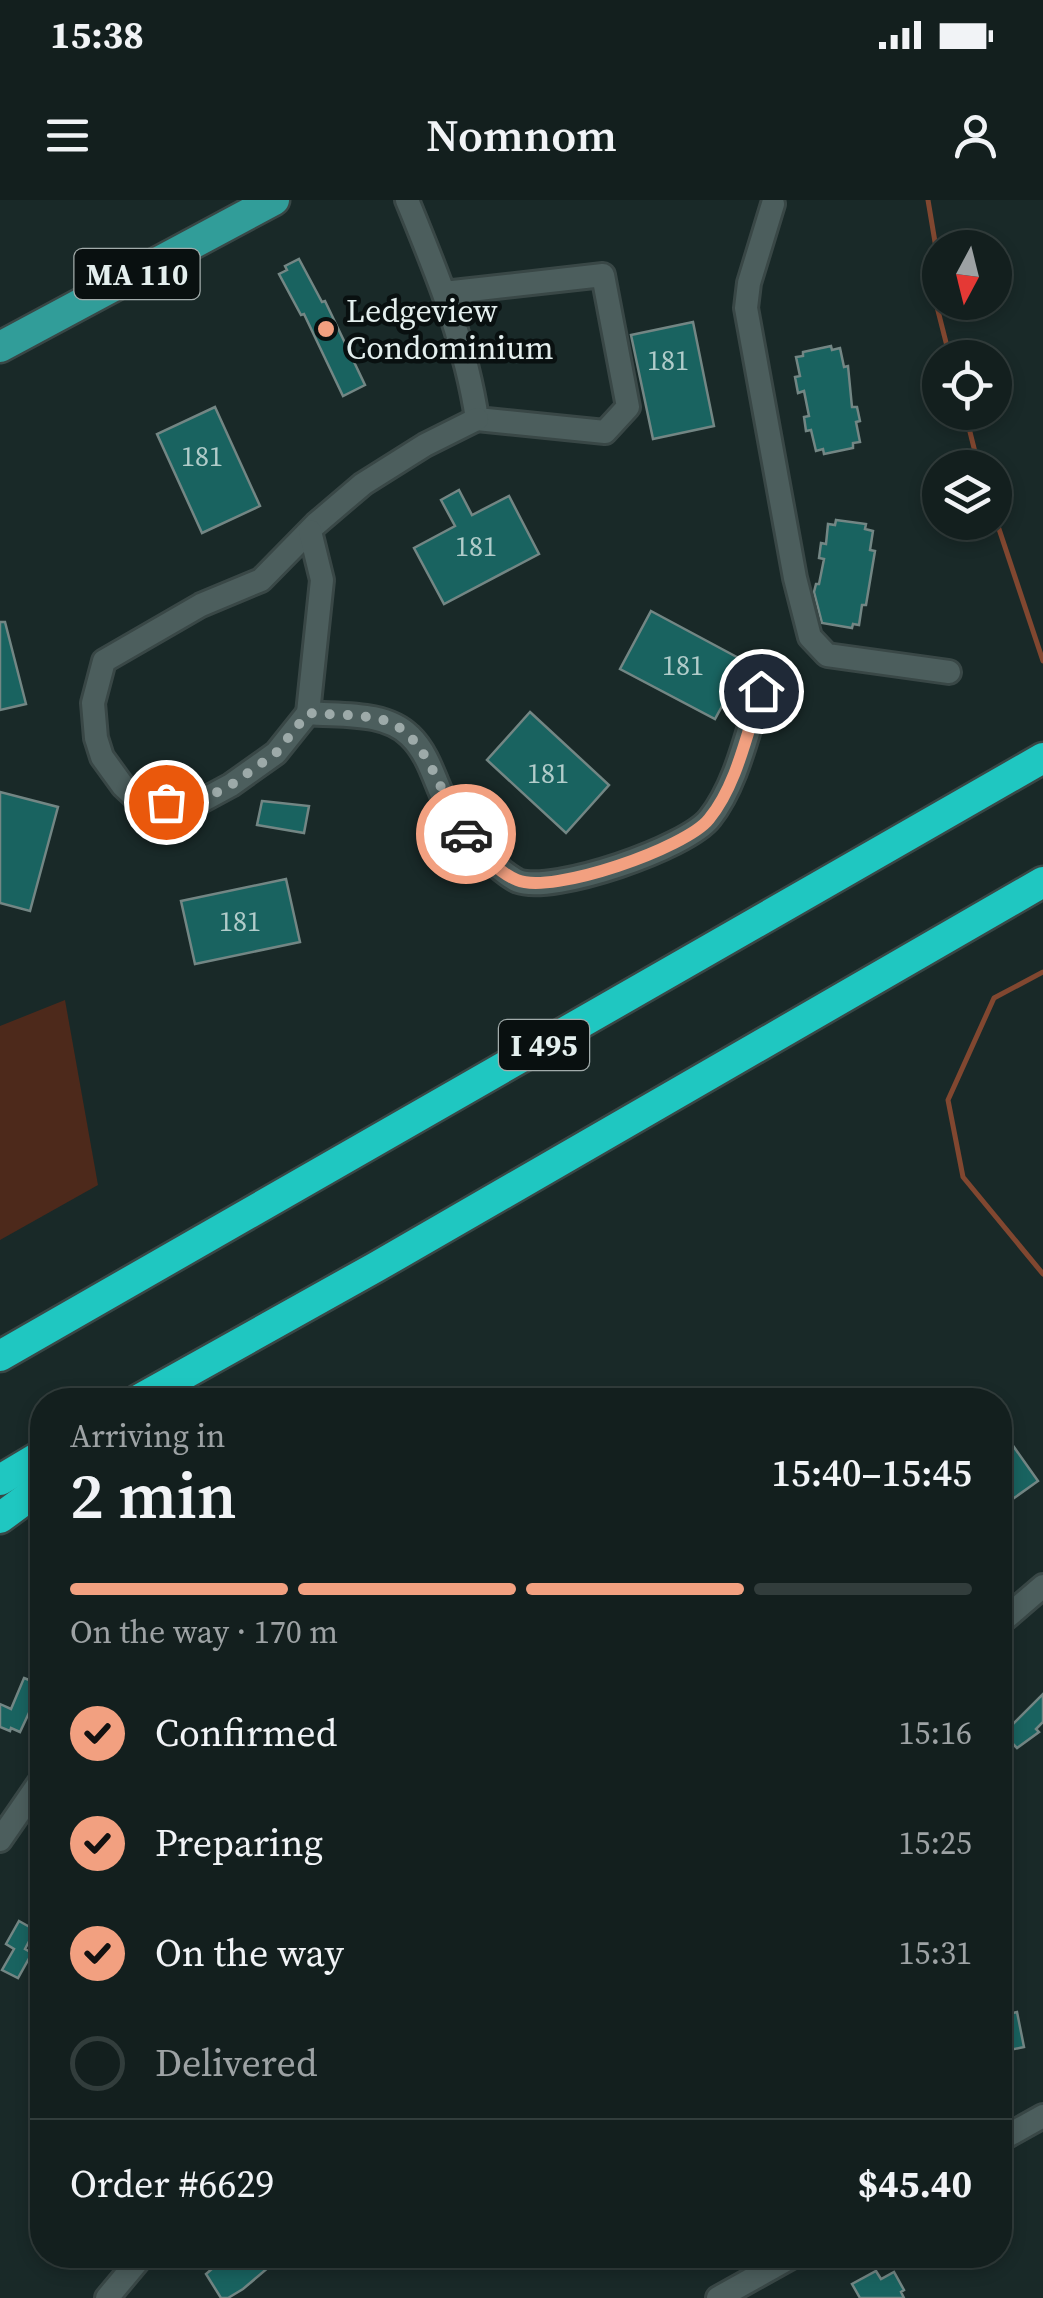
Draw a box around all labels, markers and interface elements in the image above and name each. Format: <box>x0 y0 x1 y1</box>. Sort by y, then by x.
text: 15:38 <box>50 9 144 61</box>
text: Nomnom <box>426 104 617 166</box>
icon: menu <box>40 108 95 163</box>
icon: person <box>948 108 1003 163</box>
north arrow <box>922 230 1012 320</box>
map controls <box>922 230 1012 540</box>
road number: MA 110 <box>74 249 200 299</box>
place label: Ledgeview Condominium <box>346 289 554 370</box>
marker: Ledgeview Condominium <box>315 318 337 340</box>
button: locate <box>922 340 1012 430</box>
house number: 181 <box>647 341 689 379</box>
house number: 181 <box>181 437 223 475</box>
button: layers <box>922 450 1012 540</box>
house number: 181 <box>455 527 497 565</box>
house number: 181 <box>662 646 704 684</box>
pin <box>719 649 804 734</box>
icon: home <box>734 664 789 719</box>
house number: 181 <box>527 754 569 792</box>
pin <box>124 760 209 845</box>
icon: bag <box>139 775 194 830</box>
courier <box>416 784 516 884</box>
icon: car <box>439 807 494 862</box>
house number: 181 <box>219 902 261 940</box>
road number: I 495 <box>499 1020 589 1070</box>
text: Arriving in <box>70 1414 225 1458</box>
text: 15:40–15:45 <box>771 1447 972 1499</box>
text: 2 min <box>70 1451 237 1540</box>
text: On the way · 170 m <box>70 1610 338 1654</box>
icon: check <box>70 1706 125 1761</box>
text: Confirmed <box>155 1707 337 1759</box>
text: 15:16 <box>898 1711 972 1755</box>
icon: check <box>70 1816 125 1871</box>
text: Preparing <box>155 1817 323 1869</box>
text: 15:25 <box>898 1821 972 1865</box>
icon: check <box>70 1926 125 1981</box>
text: On the way <box>155 1927 344 1979</box>
text: 15:31 <box>898 1931 972 1975</box>
text: Delivered <box>155 2037 318 2089</box>
text: Order #6629 <box>70 2158 274 2210</box>
text: $45.40 <box>858 2158 972 2210</box>

